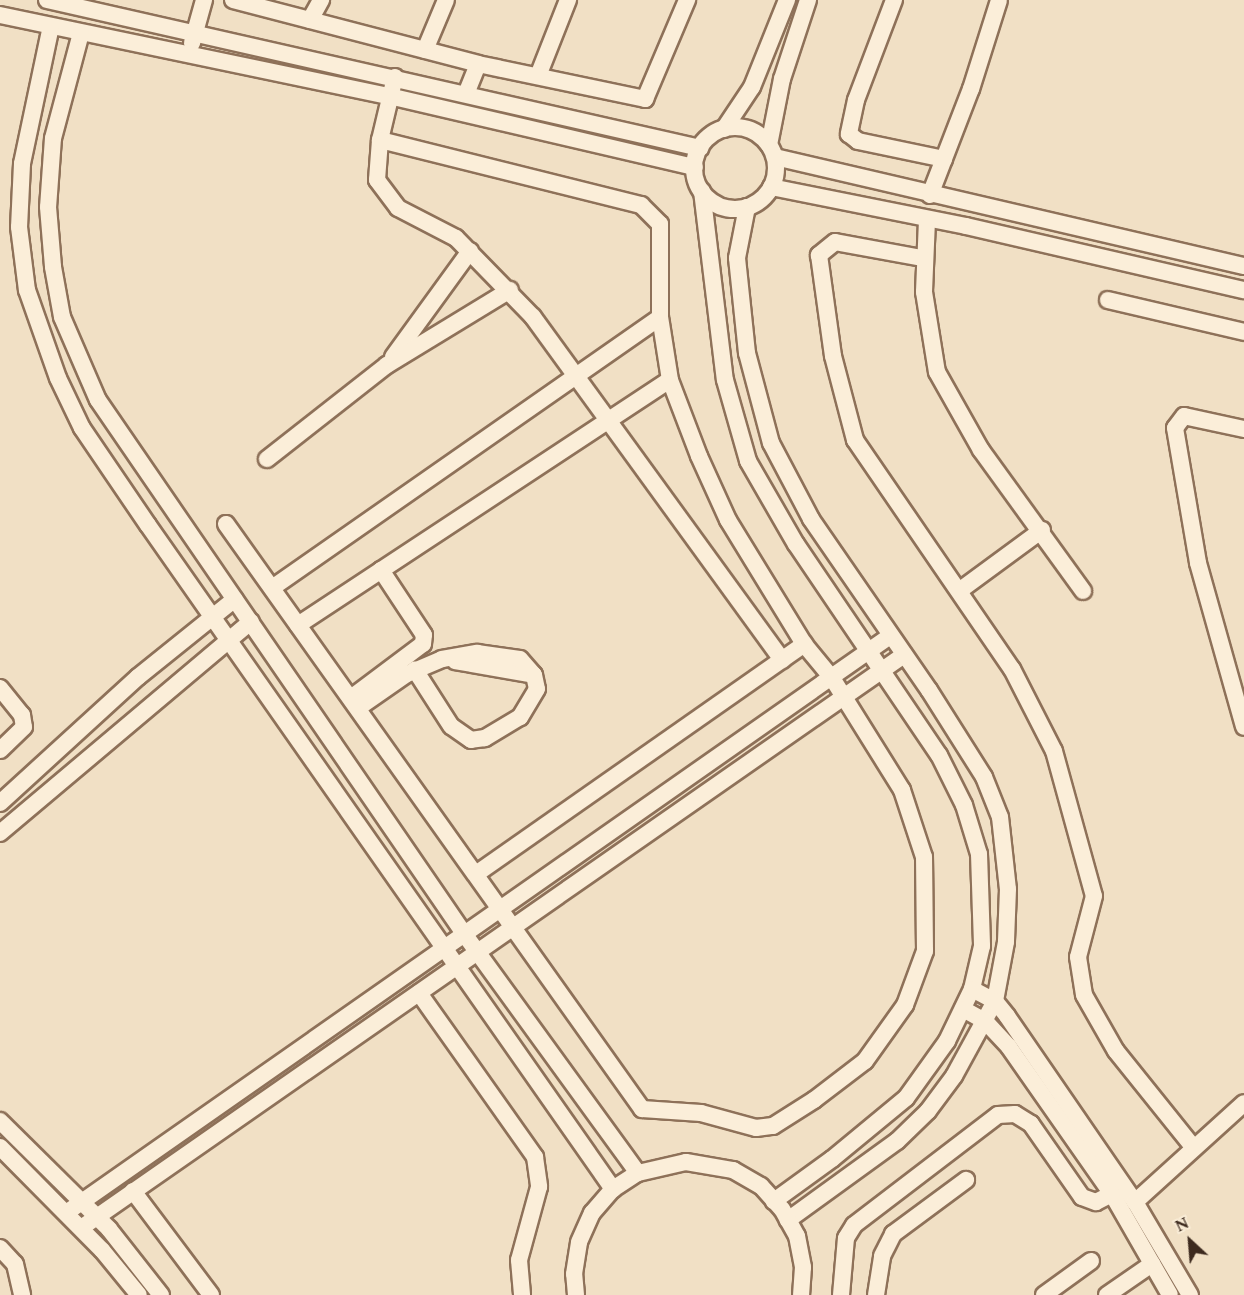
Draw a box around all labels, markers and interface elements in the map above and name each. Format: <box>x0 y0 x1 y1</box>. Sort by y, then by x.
north arrow <box>1160 1211 1220 1271</box>
text: N <box>1171 1211 1193 1238</box>

